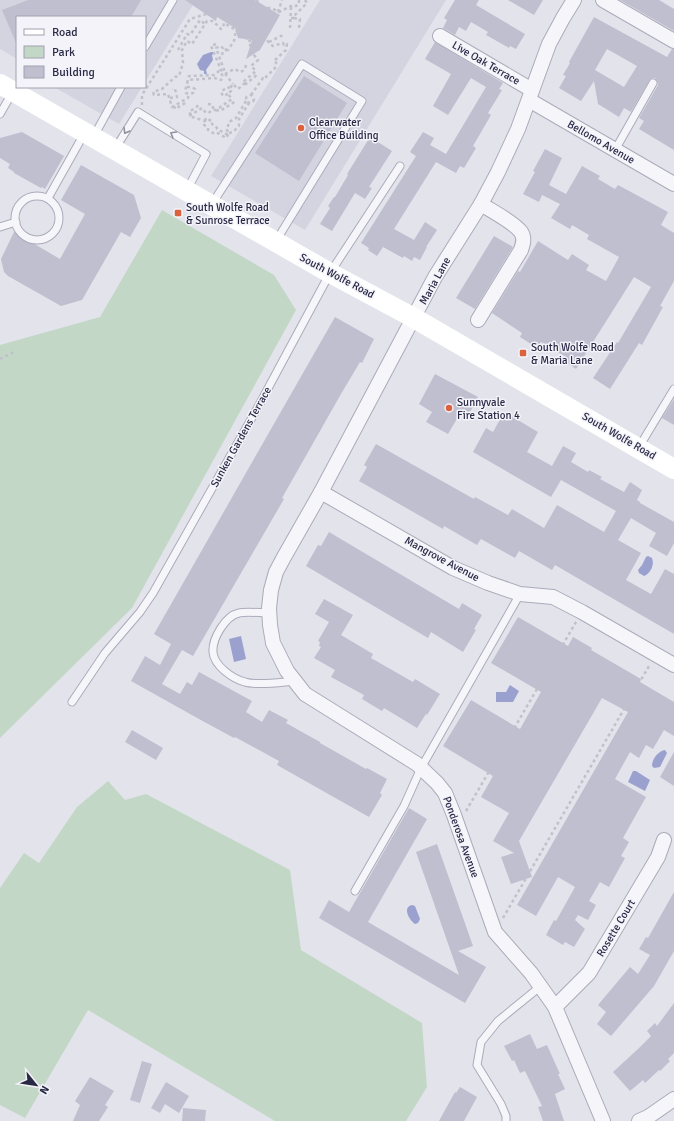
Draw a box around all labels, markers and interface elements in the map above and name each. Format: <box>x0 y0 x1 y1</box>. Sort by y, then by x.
legend <box>16 16 146 88</box>
text: Road <box>52 25 78 40</box>
street label: Live Oak Terrace <box>450 38 522 88</box>
text: Park <box>52 45 75 60</box>
text: Building <box>52 65 95 80</box>
place label: Clearwater Office Building <box>309 116 379 142</box>
street label: Bellomo Avenue <box>565 118 637 166</box>
marker: Clearwater Office Building <box>296 123 306 133</box>
one-way arrow <box>123 127 131 134</box>
one-way arrow <box>170 131 177 138</box>
place label: South Wolfe Road & Sunrose Terrace <box>186 201 270 227</box>
marker: South Wolfe Road & Sunrose Terrace <box>173 208 183 218</box>
street label: South Wolfe Road <box>297 251 377 301</box>
street label: Maria Lane <box>417 255 453 307</box>
place label: South Wolfe Road & Maria Lane <box>531 341 614 367</box>
marker: South Wolfe Road & Maria Lane <box>518 348 528 358</box>
street label: Sunken Gardens Terrace <box>208 385 274 489</box>
place label: Sunnyvale Fire Station 4 <box>457 396 520 422</box>
marker: Sunnyvale Fire Station 4 <box>444 403 454 413</box>
street label: South Wolfe Road <box>580 410 658 462</box>
street label: Mangrove Avenue <box>402 534 482 584</box>
street label: Ponderosa Avenue <box>440 794 482 880</box>
street label: Rosette Court <box>594 897 638 959</box>
north arrow <box>16 1065 56 1105</box>
text: N <box>37 1083 52 1096</box>

